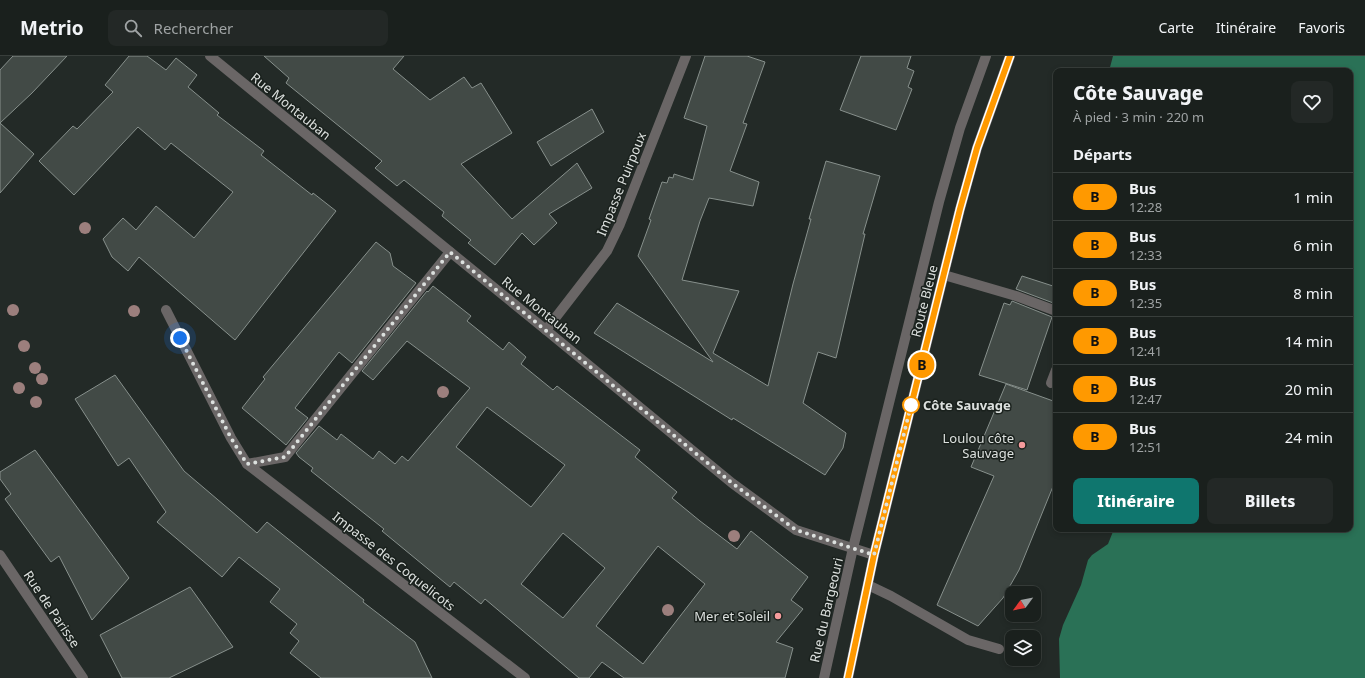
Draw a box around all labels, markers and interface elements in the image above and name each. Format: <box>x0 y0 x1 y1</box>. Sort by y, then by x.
search box <box>108 10 388 46</box>
text: Metrio <box>20 15 84 41</box>
icon: search <box>122 17 144 39</box>
text: Rechercher <box>154 18 233 38</box>
text: Carte <box>1158 18 1194 37</box>
text: Itinéraire <box>1216 18 1276 37</box>
text: Favoris <box>1298 18 1345 37</box>
street label: Rue Montauban <box>247 68 335 144</box>
text: Côte Sauvage <box>1073 80 1203 106</box>
button: heart <box>1291 81 1333 123</box>
text: À pied · 3 min · 220 m <box>1073 108 1204 126</box>
street label: Impasse Puirpoux <box>592 129 650 239</box>
text: Départs <box>1073 144 1132 164</box>
text: Bus <box>1129 178 1156 198</box>
text: B <box>1090 187 1100 206</box>
text: 1 min <box>1293 187 1333 207</box>
text: 12:28 <box>1129 198 1162 216</box>
text: Bus <box>1129 226 1156 246</box>
text: B <box>1090 235 1100 254</box>
text: 6 min <box>1293 235 1333 255</box>
text: 12:33 <box>1129 246 1162 264</box>
street label: Route Bleue <box>906 263 942 339</box>
street label: Rue Montauban <box>498 272 586 348</box>
text: Bus <box>1129 274 1156 294</box>
text: B <box>1090 283 1100 302</box>
text: 8 min <box>1293 283 1333 303</box>
text: 12:35 <box>1129 294 1162 312</box>
text: Bus <box>1129 322 1156 342</box>
your location <box>170 328 190 348</box>
text: B <box>1090 331 1100 350</box>
text: 14 min <box>1285 331 1333 351</box>
text: 12:41 <box>1129 342 1162 360</box>
line badge: B <box>909 352 935 378</box>
text: B <box>917 355 927 374</box>
text: Bus <box>1129 370 1156 390</box>
text: B <box>1090 379 1100 398</box>
text: 20 min <box>1285 379 1333 399</box>
text: 12:47 <box>1129 390 1162 408</box>
marker: Côte Sauvage <box>902 396 920 414</box>
place label: Côte Sauvage <box>923 396 1011 414</box>
text: Bus <box>1129 418 1156 438</box>
text: B <box>1090 427 1100 446</box>
text: 24 min <box>1285 427 1333 447</box>
place label: Loulou côte Sauvage <box>943 429 1014 462</box>
text: 12:51 <box>1129 438 1162 456</box>
marker: Loulou côte Sauvage <box>1017 440 1027 450</box>
button: Itinéraire <box>1073 478 1199 524</box>
button: Billets <box>1207 478 1333 524</box>
street label: Impasse des Coquelicots <box>329 507 459 615</box>
street label: Rue du Bargeouri <box>805 556 847 664</box>
street label: Rue de Parisse <box>20 567 84 651</box>
north arrow <box>1005 586 1041 622</box>
map controls <box>1005 586 1041 666</box>
place label: Mer et Soleil <box>694 607 770 625</box>
marker: Mer et Soleil <box>773 611 783 621</box>
button: layers <box>1005 630 1041 666</box>

